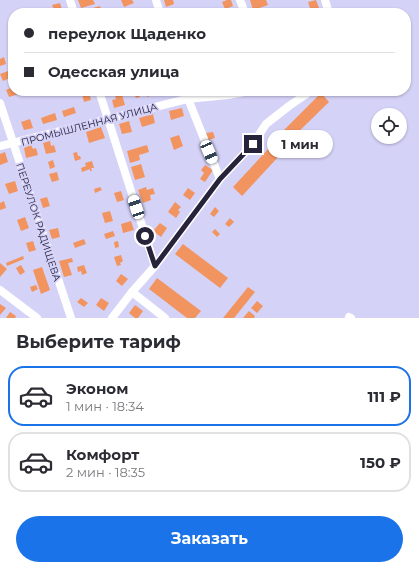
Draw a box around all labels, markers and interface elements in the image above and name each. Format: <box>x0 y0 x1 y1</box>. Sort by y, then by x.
text: переулок Щаденко <box>48 24 206 43</box>
text: Одесская улица <box>48 62 179 81</box>
street label: ПРОМЫШЛЕННАЯ УЛИЦА <box>20 100 159 149</box>
map controls <box>371 108 407 144</box>
button: locate <box>371 108 407 144</box>
callout: 1 мин <box>267 130 333 158</box>
route end <box>244 135 262 153</box>
text: 1 мин <box>281 136 319 152</box>
car <box>199 139 219 165</box>
street label: ПЕРЕУЛОК РАДИЩЕВА <box>13 161 64 284</box>
car <box>127 194 145 220</box>
route start <box>136 227 154 245</box>
text: Выберите тариф <box>16 331 181 353</box>
icon: car <box>18 378 54 414</box>
text: Эконом <box>66 379 128 398</box>
text: 111 ₽ <box>367 387 401 406</box>
text: 1 мин · 18:34 <box>66 398 144 414</box>
icon: car <box>18 444 54 480</box>
text: Комфорт <box>66 445 139 464</box>
text: 150 ₽ <box>360 453 401 472</box>
text: 2 мин · 18:35 <box>66 464 145 480</box>
button: Заказать <box>16 516 403 562</box>

